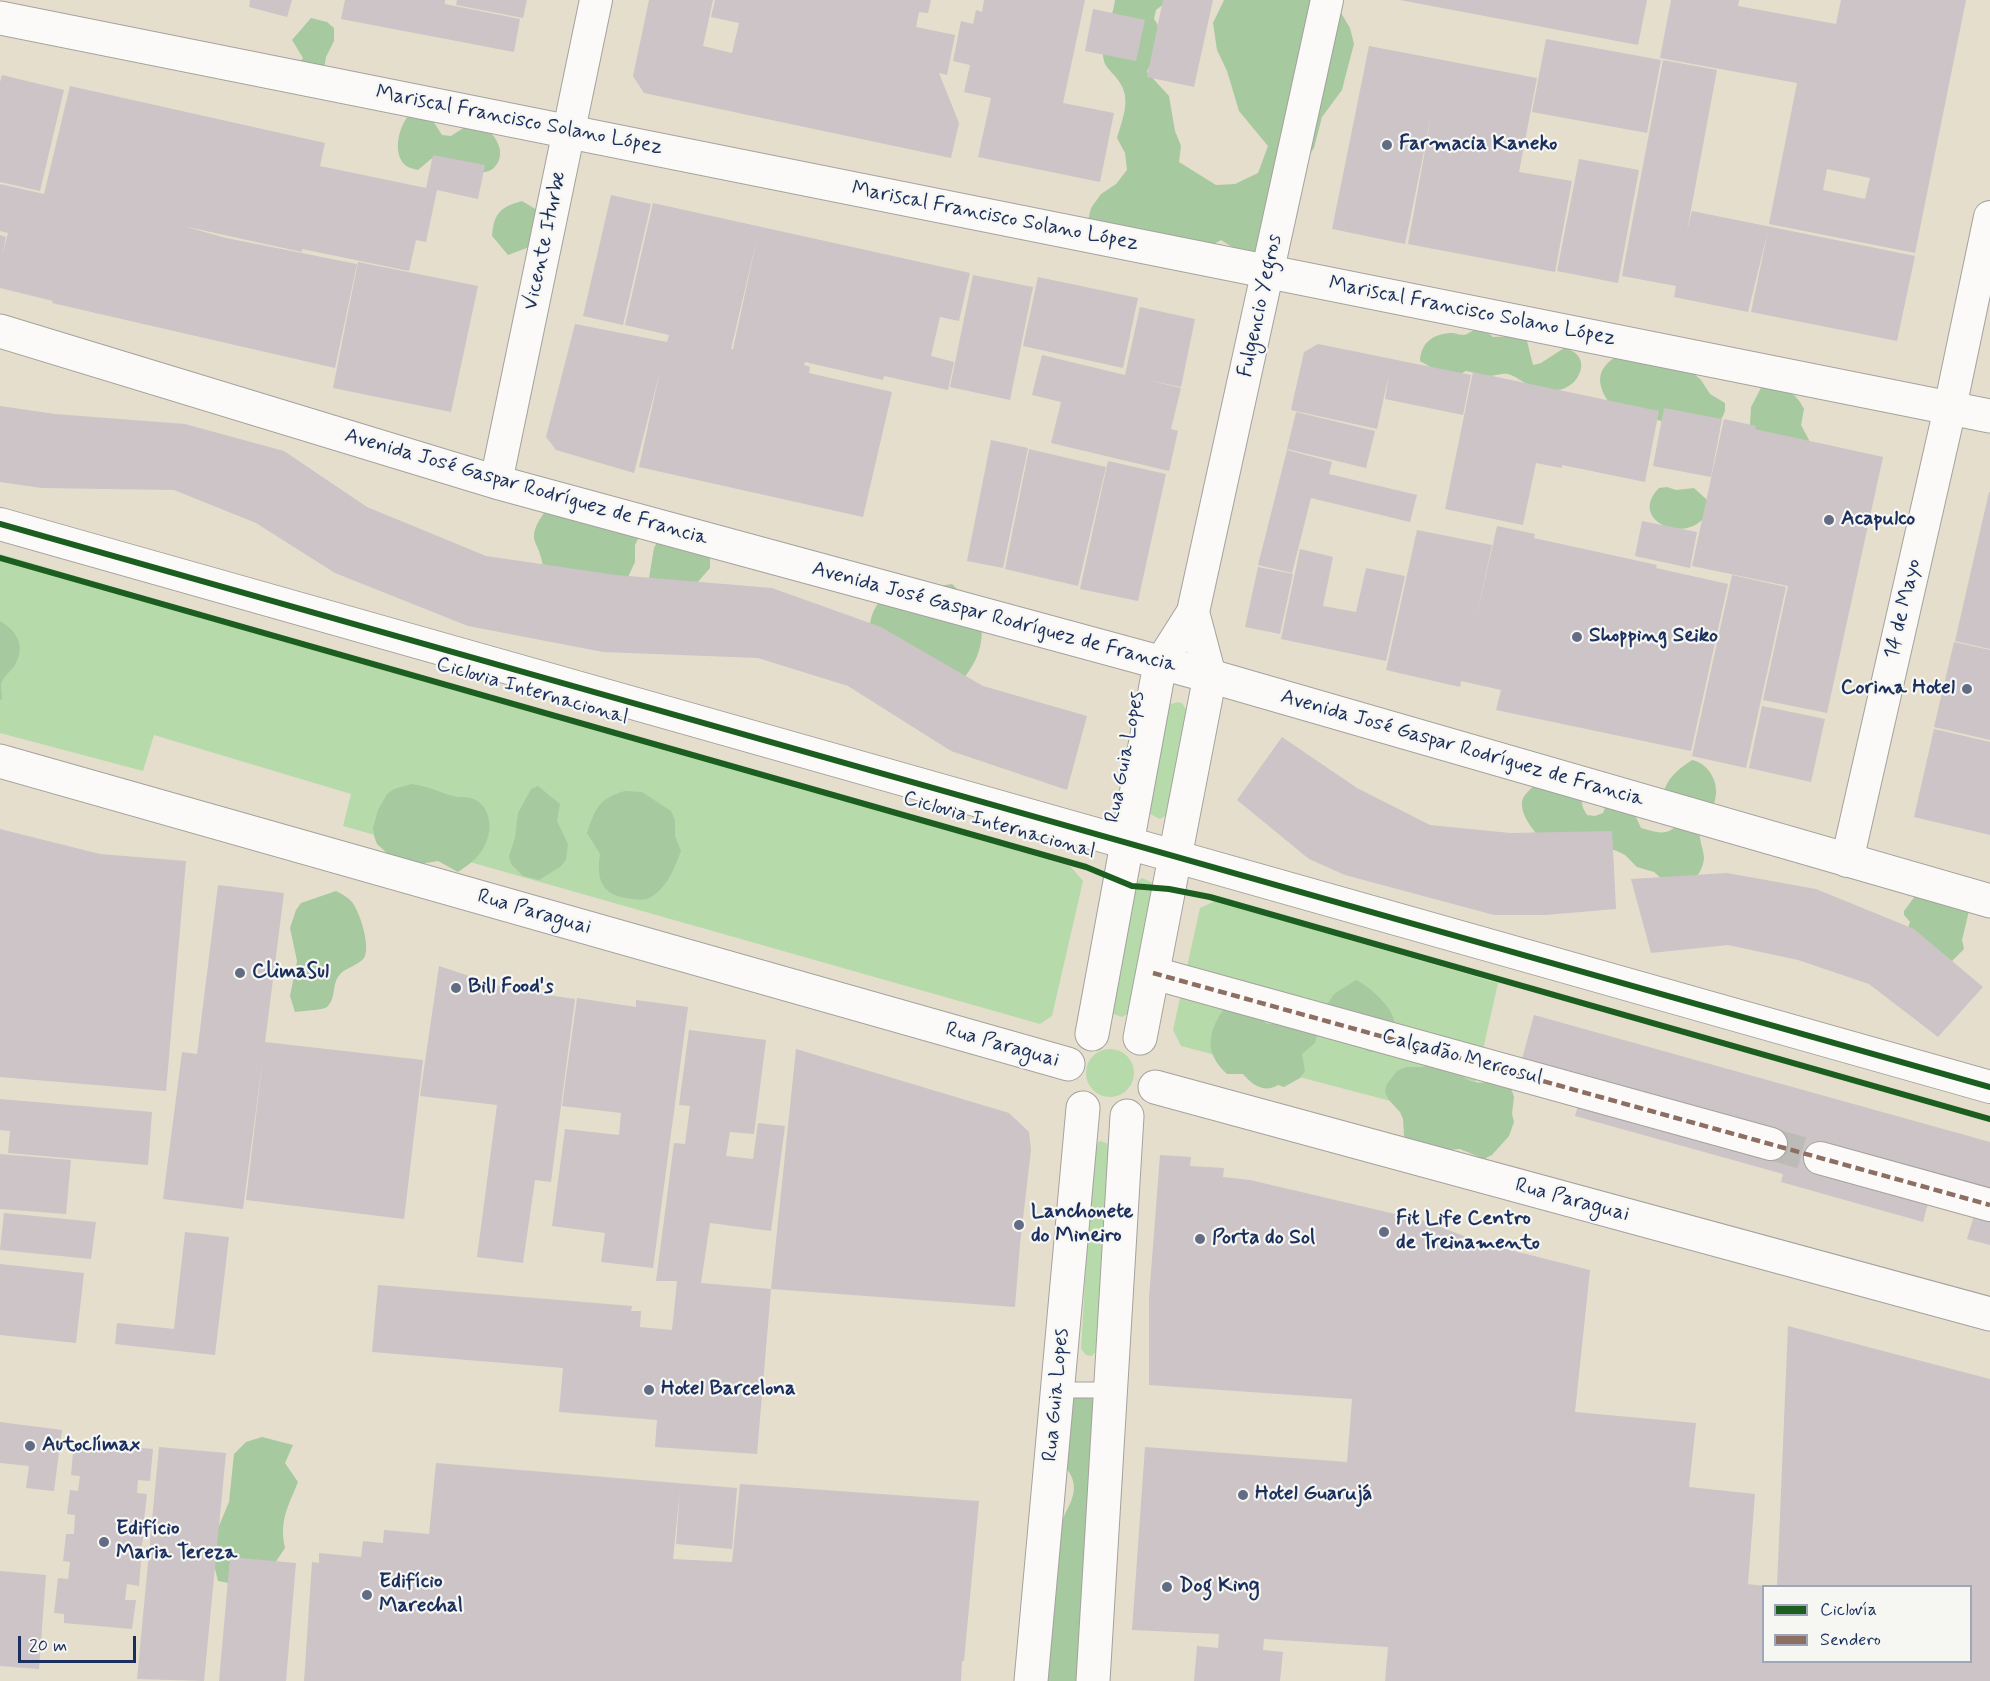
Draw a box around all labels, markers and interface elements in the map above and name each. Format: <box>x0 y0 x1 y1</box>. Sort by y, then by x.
street label: Mariscal Francisco Solano López <box>373 81 665 161</box>
place label: Farmacia Kaneko <box>1399 132 1557 158</box>
marker: Farmacia Kaneko <box>1380 138 1394 152</box>
street label: Vicente Iturbe <box>519 169 573 313</box>
street label: Mariscal Francisco Solano López <box>849 177 1141 257</box>
street label: Fulgencio Yegros <box>1234 232 1288 380</box>
street label: Mariscal Francisco Solano López <box>1326 272 1618 352</box>
street label: Avenida José Gaspar Rodríguez de Francia <box>342 424 710 552</box>
place label: Acapulco <box>1841 507 1915 533</box>
marker: Acapulco <box>1822 513 1836 527</box>
street label: Avenida José Gaspar Rodríguez de Francia <box>809 557 1179 679</box>
street label: 14 de Mayo <box>1880 557 1928 661</box>
place label: Shopping Seiko <box>1589 624 1718 650</box>
marker: Shopping Seiko <box>1570 630 1584 644</box>
street label: Ciclovia Internacional <box>433 653 631 731</box>
place label: Corina Hotel <box>1841 676 1955 702</box>
marker: Corina Hotel <box>1960 682 1974 696</box>
street label: Avenida José Gaspar Rodríguez de Francia <box>1278 685 1646 813</box>
street label: Rua Guia Lopes <box>1101 689 1151 825</box>
street label: Ciclovia Internacional <box>900 787 1098 865</box>
street label: Rua Paraguai <box>474 885 594 941</box>
place label: ClimaSul <box>252 960 329 986</box>
marker: ClimaSul <box>233 966 247 980</box>
place label: Bill Food's <box>468 975 554 1001</box>
marker: Bill Food's <box>449 981 463 995</box>
street label: Rua Paraguai <box>942 1018 1062 1074</box>
street label: Calçadão Mercosul <box>1379 1024 1545 1092</box>
street label: Rua Paraguai <box>1512 1174 1632 1228</box>
place label: Lanchonete do Mineiro <box>1031 1200 1134 1250</box>
place label: Fit Life Centro de Treinamento <box>1396 1207 1540 1257</box>
marker: Lanchonete do Mineiro <box>1012 1218 1026 1232</box>
marker: Fit Life Centro de Treinamento <box>1377 1225 1391 1239</box>
place label: Porta do Sol <box>1212 1226 1315 1252</box>
marker: Porta do Sol <box>1193 1232 1207 1246</box>
street label: Rua Guia Lopes <box>1039 1327 1075 1463</box>
place label: Hotel Barcelona <box>661 1377 796 1403</box>
marker: Hotel Barcelona <box>642 1383 656 1397</box>
place label: Autoclímax <box>42 1433 140 1459</box>
marker: Autoclímax <box>23 1439 37 1453</box>
place label: Hotel Guarujá <box>1255 1482 1372 1508</box>
marker: Hotel Guarujá <box>1236 1488 1250 1502</box>
place label: Edifício Maria Tereza <box>116 1517 237 1567</box>
marker: Edifício Maria Tereza <box>97 1535 111 1549</box>
place label: Edifício Marechal <box>379 1570 463 1620</box>
place label: Dog King <box>1179 1574 1260 1600</box>
marker: Dog King <box>1160 1580 1174 1594</box>
legend <box>1762 1585 1972 1663</box>
marker: Edifício Marechal <box>360 1588 374 1602</box>
text: Ciclovía <box>1820 1598 1877 1622</box>
scale bar <box>21 1624 140 1662</box>
text: Sendero <box>1820 1628 1881 1652</box>
text: 20 m <box>29 1634 67 1658</box>

